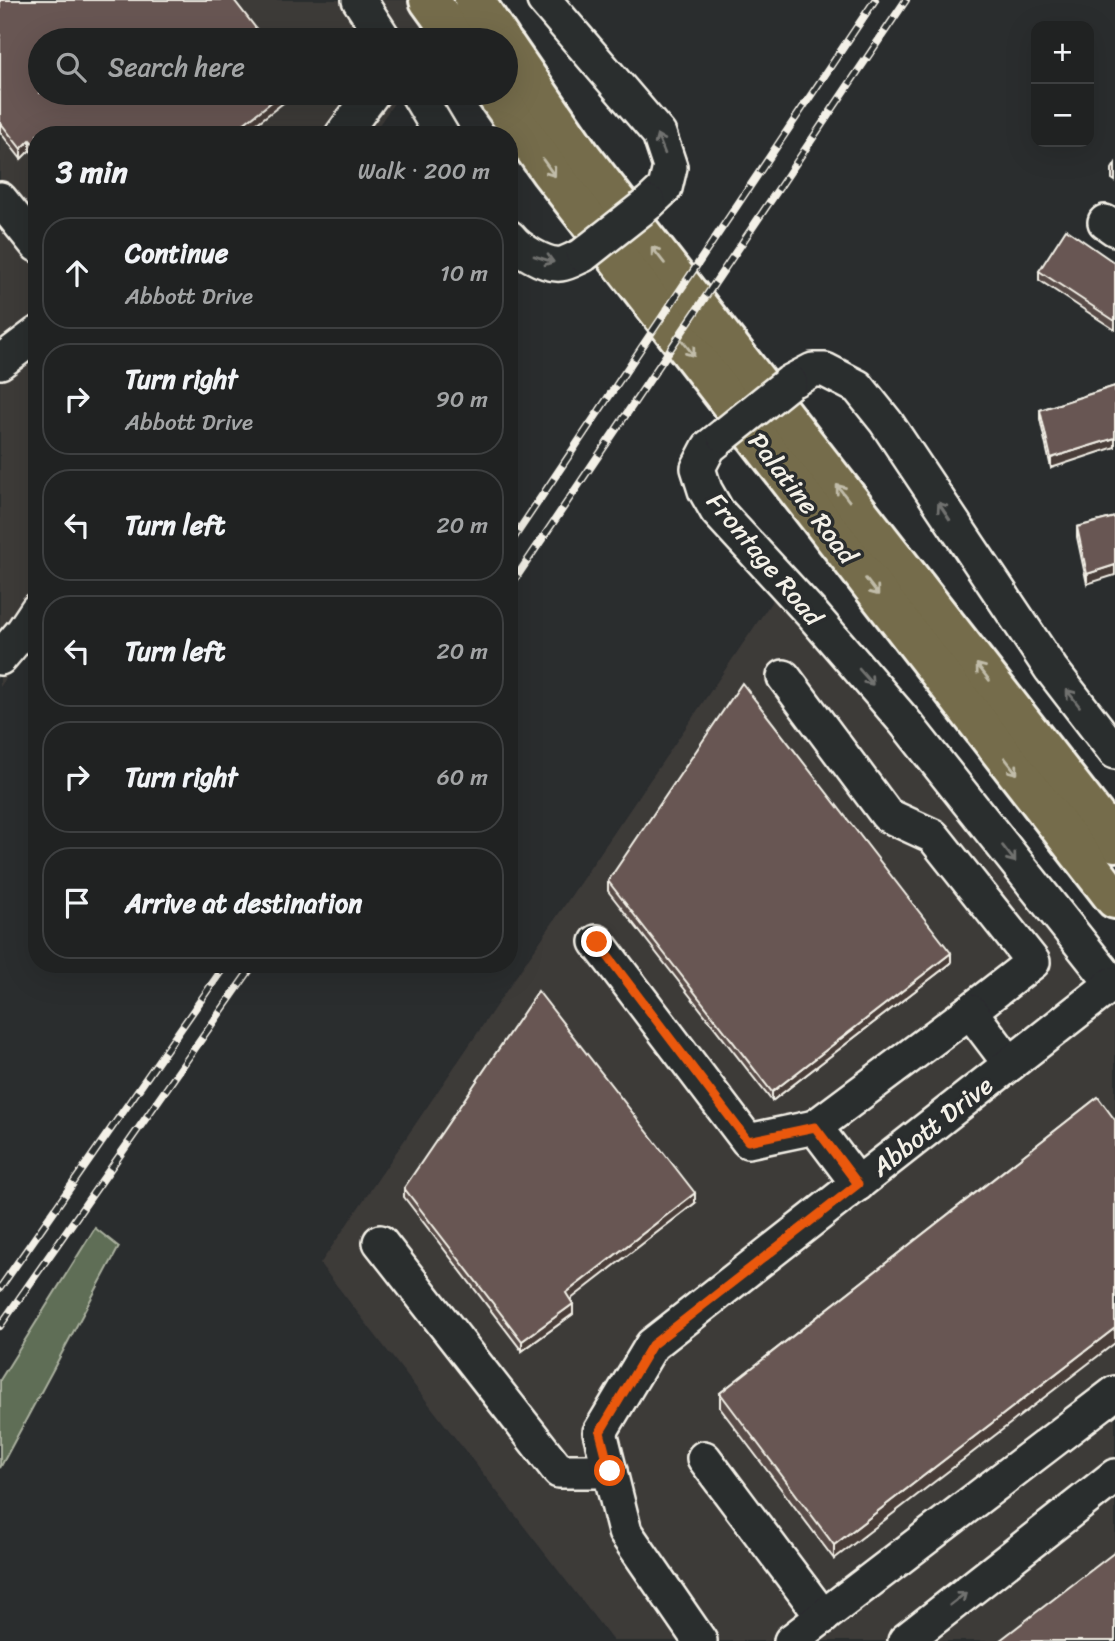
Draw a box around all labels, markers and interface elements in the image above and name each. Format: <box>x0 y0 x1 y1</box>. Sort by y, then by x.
map controls <box>1031 21 1094 147</box>
button: + <box>1031 21 1094 84</box>
search box <box>28 28 518 105</box>
text: Search here <box>108 44 245 90</box>
icon: search <box>52 48 90 86</box>
button: − <box>1031 84 1094 147</box>
one-way arrow <box>654 134 667 155</box>
text: 3 min <box>56 145 128 199</box>
text: Walk · 200 m <box>358 151 490 192</box>
one-way arrow <box>541 158 556 177</box>
text: Continue <box>125 230 228 276</box>
one-way arrow <box>651 247 666 265</box>
text: 10 m <box>440 253 488 294</box>
icon: ahead <box>58 254 96 292</box>
one-way arrow <box>532 254 554 267</box>
text: Abbott Drive <box>125 276 253 317</box>
one-way arrow <box>680 339 695 357</box>
text: Turn right <box>125 356 238 402</box>
text: 90 m <box>436 379 488 420</box>
icon: right <box>58 380 96 418</box>
text: Abbott Drive <box>125 402 253 443</box>
street label: Palatine Road <box>736 422 871 576</box>
street label: Frontage Road <box>695 481 837 638</box>
one-way arrow <box>836 484 851 502</box>
text: Turn left <box>125 502 225 548</box>
one-way arrow <box>937 502 951 521</box>
text: 20 m <box>437 505 488 546</box>
icon: left <box>58 506 96 544</box>
one-way arrow <box>864 577 879 595</box>
text: Turn left <box>125 628 225 674</box>
text: 20 m <box>437 631 488 672</box>
icon: left <box>58 632 96 670</box>
one-way arrow <box>975 664 990 682</box>
one-way arrow <box>858 668 874 686</box>
one-way arrow <box>1066 689 1081 708</box>
text: Turn right <box>125 754 238 800</box>
text: 60 m <box>437 757 488 798</box>
one-way arrow <box>1004 757 1019 775</box>
icon: right <box>58 758 96 796</box>
one-way arrow <box>1002 845 1017 863</box>
text: Arrive at destination <box>125 880 362 926</box>
icon: arrive <box>58 884 96 922</box>
route end <box>581 926 612 957</box>
street label: Abbott Drive <box>860 1063 1004 1189</box>
route start <box>594 1455 625 1486</box>
one-way arrow <box>949 1591 967 1606</box>

